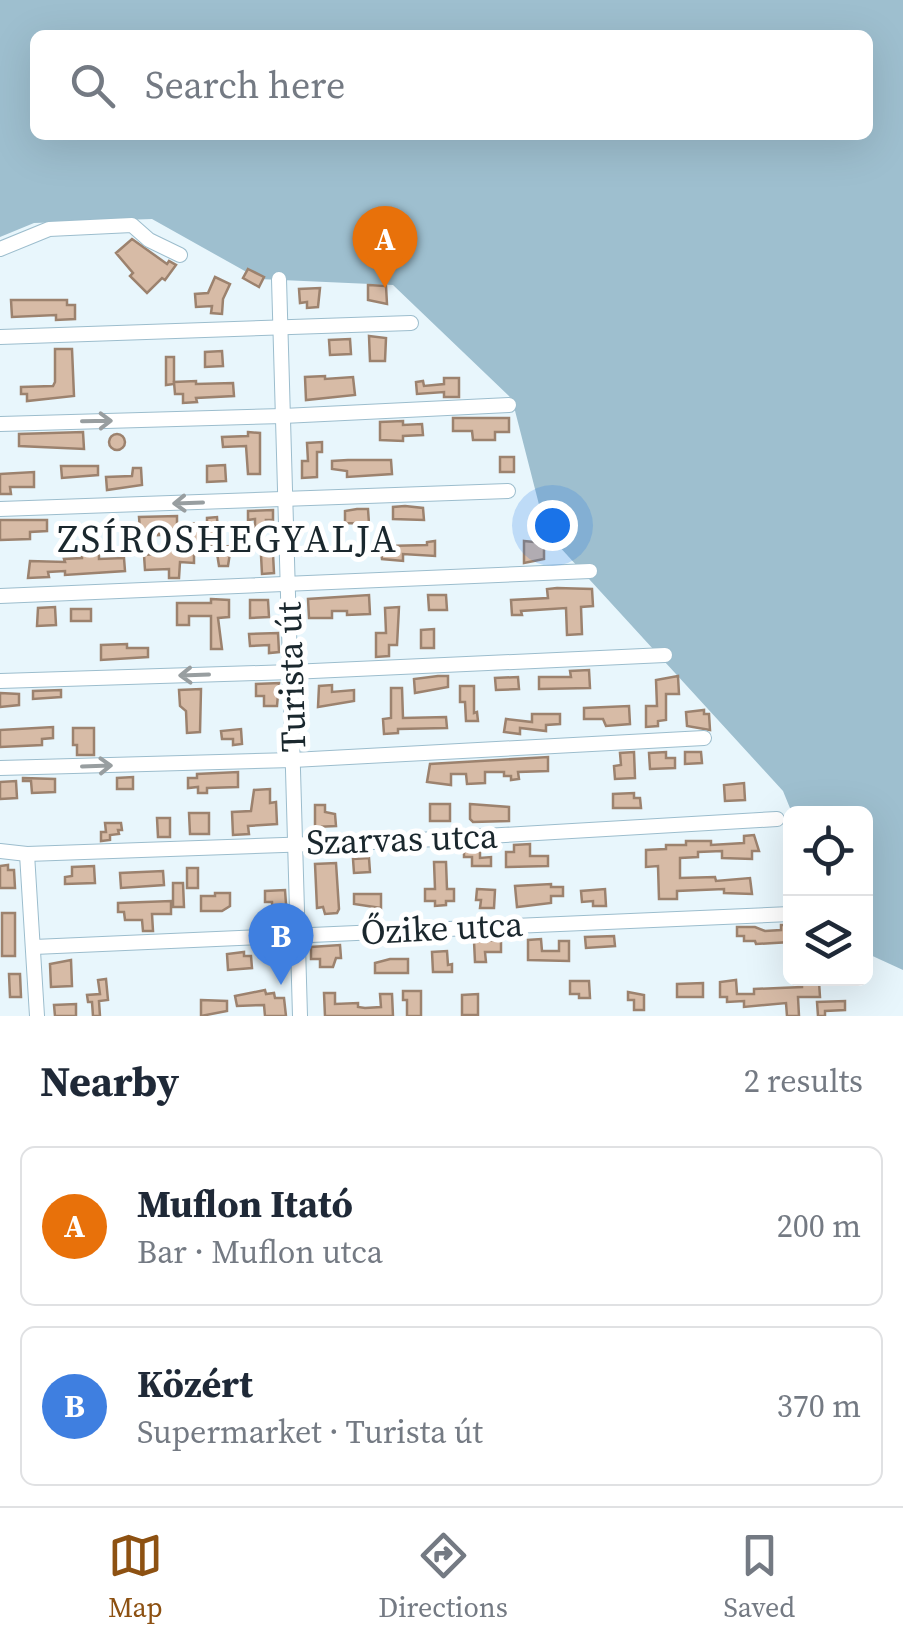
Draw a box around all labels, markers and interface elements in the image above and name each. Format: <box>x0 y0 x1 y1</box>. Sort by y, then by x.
search box <box>30 30 873 140</box>
icon: search <box>65 58 120 113</box>
text: Search here <box>145 59 345 111</box>
pin: A <box>352 206 418 288</box>
one-way arrow <box>80 412 113 430</box>
one-way arrow <box>173 493 205 512</box>
your location <box>527 500 578 551</box>
district label: ZSÍROSHEGYALJA <box>57 513 399 565</box>
street label: Turista út <box>264 600 318 753</box>
one-way arrow <box>178 666 210 685</box>
one-way arrow <box>81 756 113 775</box>
map controls <box>783 806 873 986</box>
button: locate <box>783 806 873 896</box>
street label: Szarvas utca <box>305 812 499 866</box>
button: layers <box>783 896 873 986</box>
street label: Őzike utca <box>360 900 524 956</box>
pin: B <box>248 902 314 985</box>
text: Nearby <box>40 1052 179 1110</box>
text: 2 results <box>744 1059 863 1103</box>
text: Muflon Itató <box>137 1178 353 1230</box>
text: A <box>64 1204 85 1248</box>
text: 200 m <box>777 1204 861 1248</box>
text: Bar · Muflon utca <box>137 1230 383 1274</box>
text: Közért <box>137 1358 253 1410</box>
text: B <box>64 1384 85 1428</box>
text: 370 m <box>777 1384 861 1428</box>
text: Supermarket · Turista út <box>137 1410 483 1454</box>
tab: Map <box>108 1528 163 1626</box>
tab: Directions <box>378 1528 508 1626</box>
tab: Saved <box>723 1528 795 1626</box>

